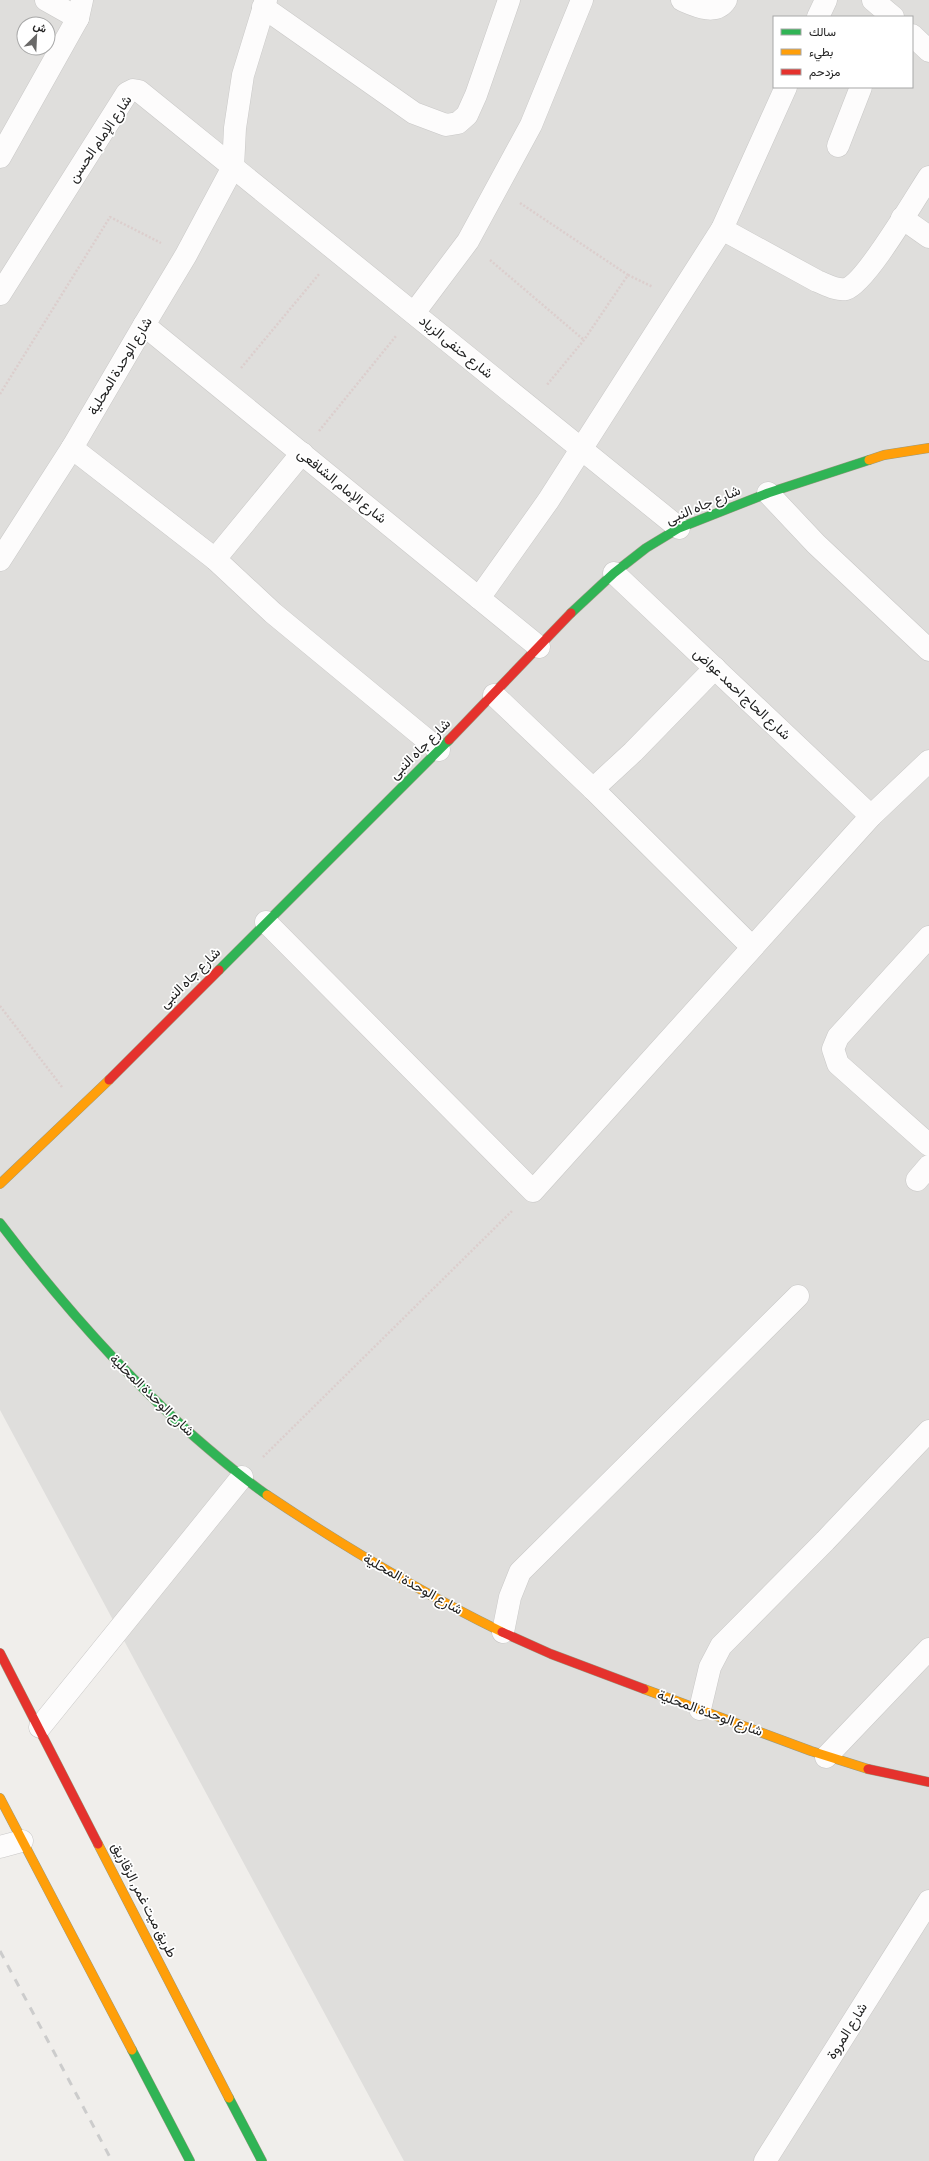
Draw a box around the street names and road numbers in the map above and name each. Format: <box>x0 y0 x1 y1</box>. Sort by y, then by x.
street label: شارع الإمام الحسن <box>64 92 137 187</box>
street label: شارع حنفى الزياد <box>414 312 496 384</box>
street label: شارع الوحدة المحلية <box>84 314 158 419</box>
street label: شارع الإمام الشافعى <box>293 445 390 529</box>
street label: شارع جاه النبى <box>663 482 744 530</box>
street label: شارع الحاج احمد عواض <box>688 644 794 745</box>
street label: شارع جاه النبى <box>386 715 456 785</box>
street label: شارع جاه النبى <box>156 944 226 1014</box>
street label: شارع الوحدة المحلية <box>105 1350 198 1441</box>
street label: شارع الوحدة المحلية <box>359 1550 466 1620</box>
street label: شارع الوحدة المحلية <box>654 1686 765 1742</box>
street label: طريق ميت غمر, الزقازيق <box>108 1840 180 1960</box>
street label: شارع المروة <box>823 2000 873 2064</box>

